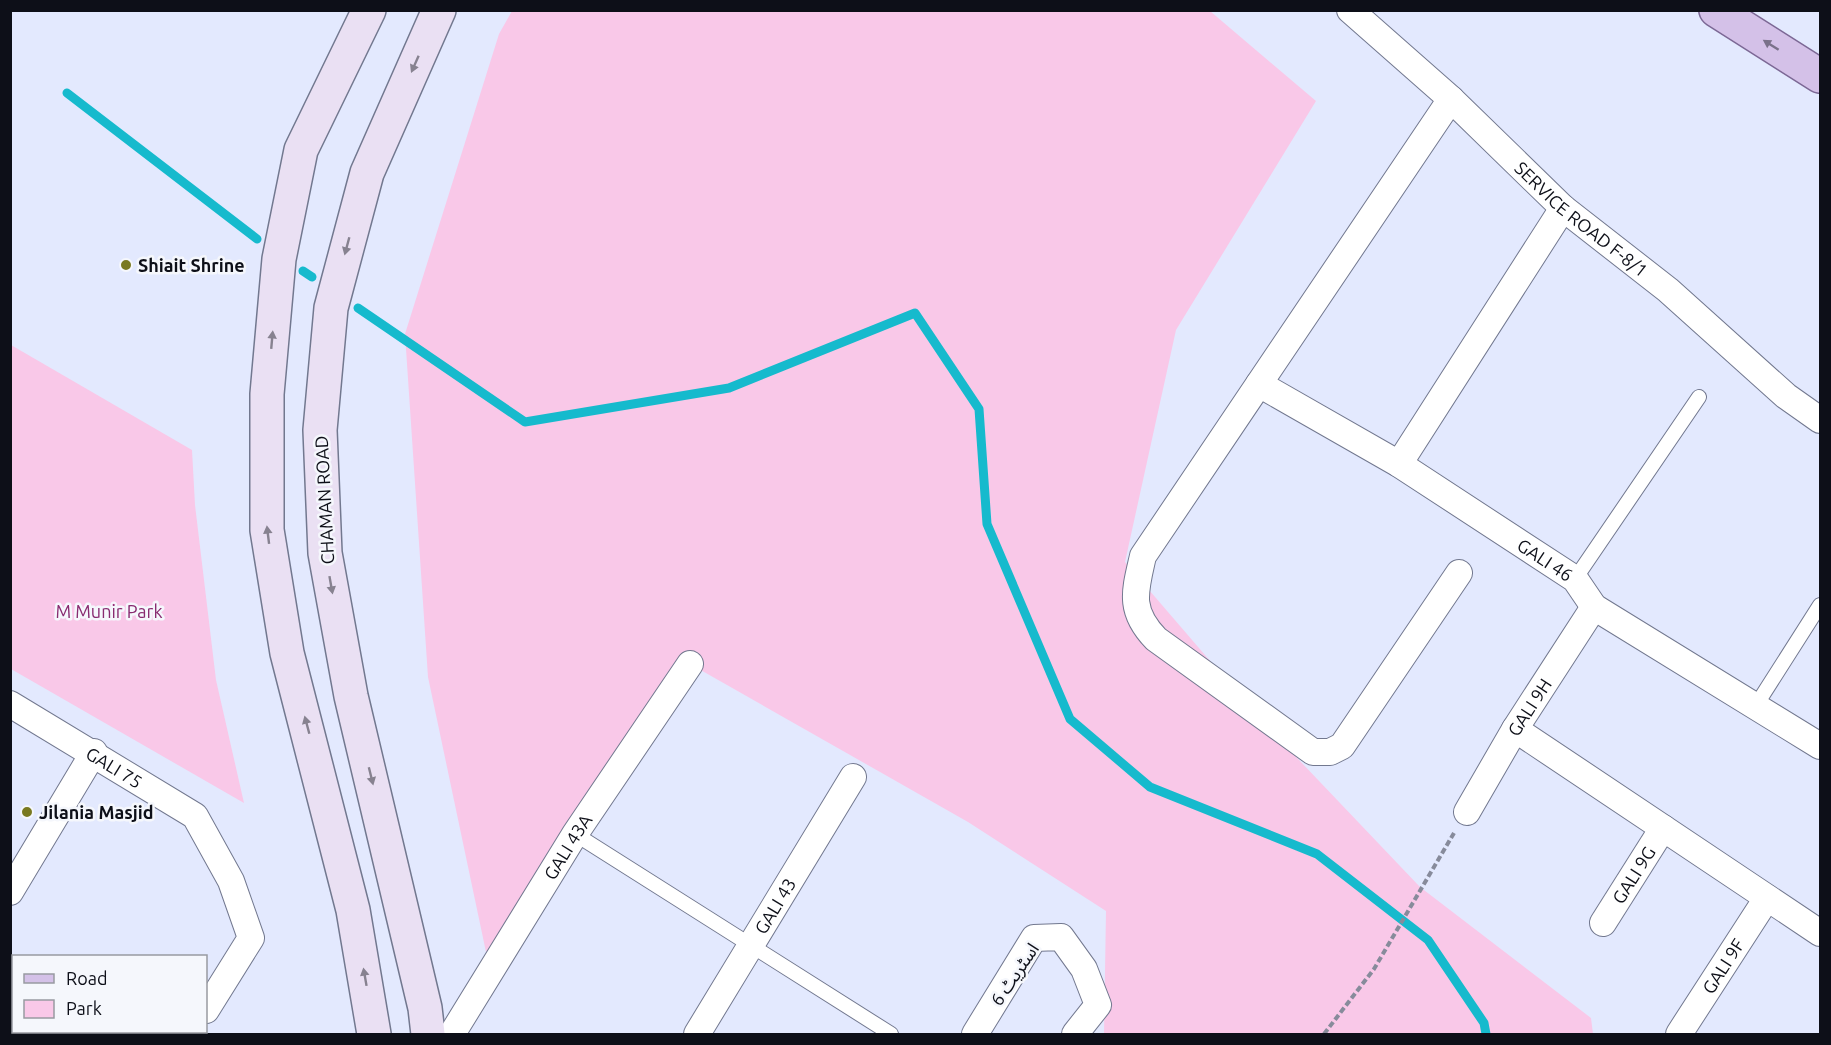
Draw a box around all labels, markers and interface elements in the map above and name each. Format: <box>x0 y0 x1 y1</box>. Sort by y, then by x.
one-way arrow <box>1763 40 1779 51</box>
one-way arrow <box>410 55 420 73</box>
street label: SERVICE ROAD F-8/1 <box>1511 157 1652 280</box>
one-way arrow <box>342 237 351 255</box>
place label: Shiait Shrine <box>138 255 245 275</box>
marker: Shiait Shrine <box>119 258 133 272</box>
one-way arrow <box>267 331 277 350</box>
street label: CHAMAN ROAD <box>311 435 337 565</box>
one-way arrow <box>263 525 273 544</box>
street label: GALI 46 <box>1514 534 1577 585</box>
one-way arrow <box>327 575 336 594</box>
park label: M Munir Park <box>55 601 163 621</box>
street label: GALI 9H <box>1503 675 1555 739</box>
one-way arrow <box>302 716 311 734</box>
street label: GALI 75 <box>83 743 146 792</box>
one-way arrow <box>366 766 376 785</box>
place label: Jilania Masjid <box>39 802 153 822</box>
marker: Jilania Masjid <box>20 805 34 819</box>
street label: GALI 43A <box>539 810 596 883</box>
street label: GALI 9G <box>1608 843 1659 907</box>
street label: GALI 43 <box>750 874 799 937</box>
street label: GALI 9F <box>1698 935 1748 997</box>
street label: اسٹریٹ 6 <box>986 939 1044 1010</box>
legend <box>12 955 207 1033</box>
one-way arrow <box>360 967 369 986</box>
text: Road <box>66 968 108 988</box>
text: Park <box>66 998 102 1018</box>

